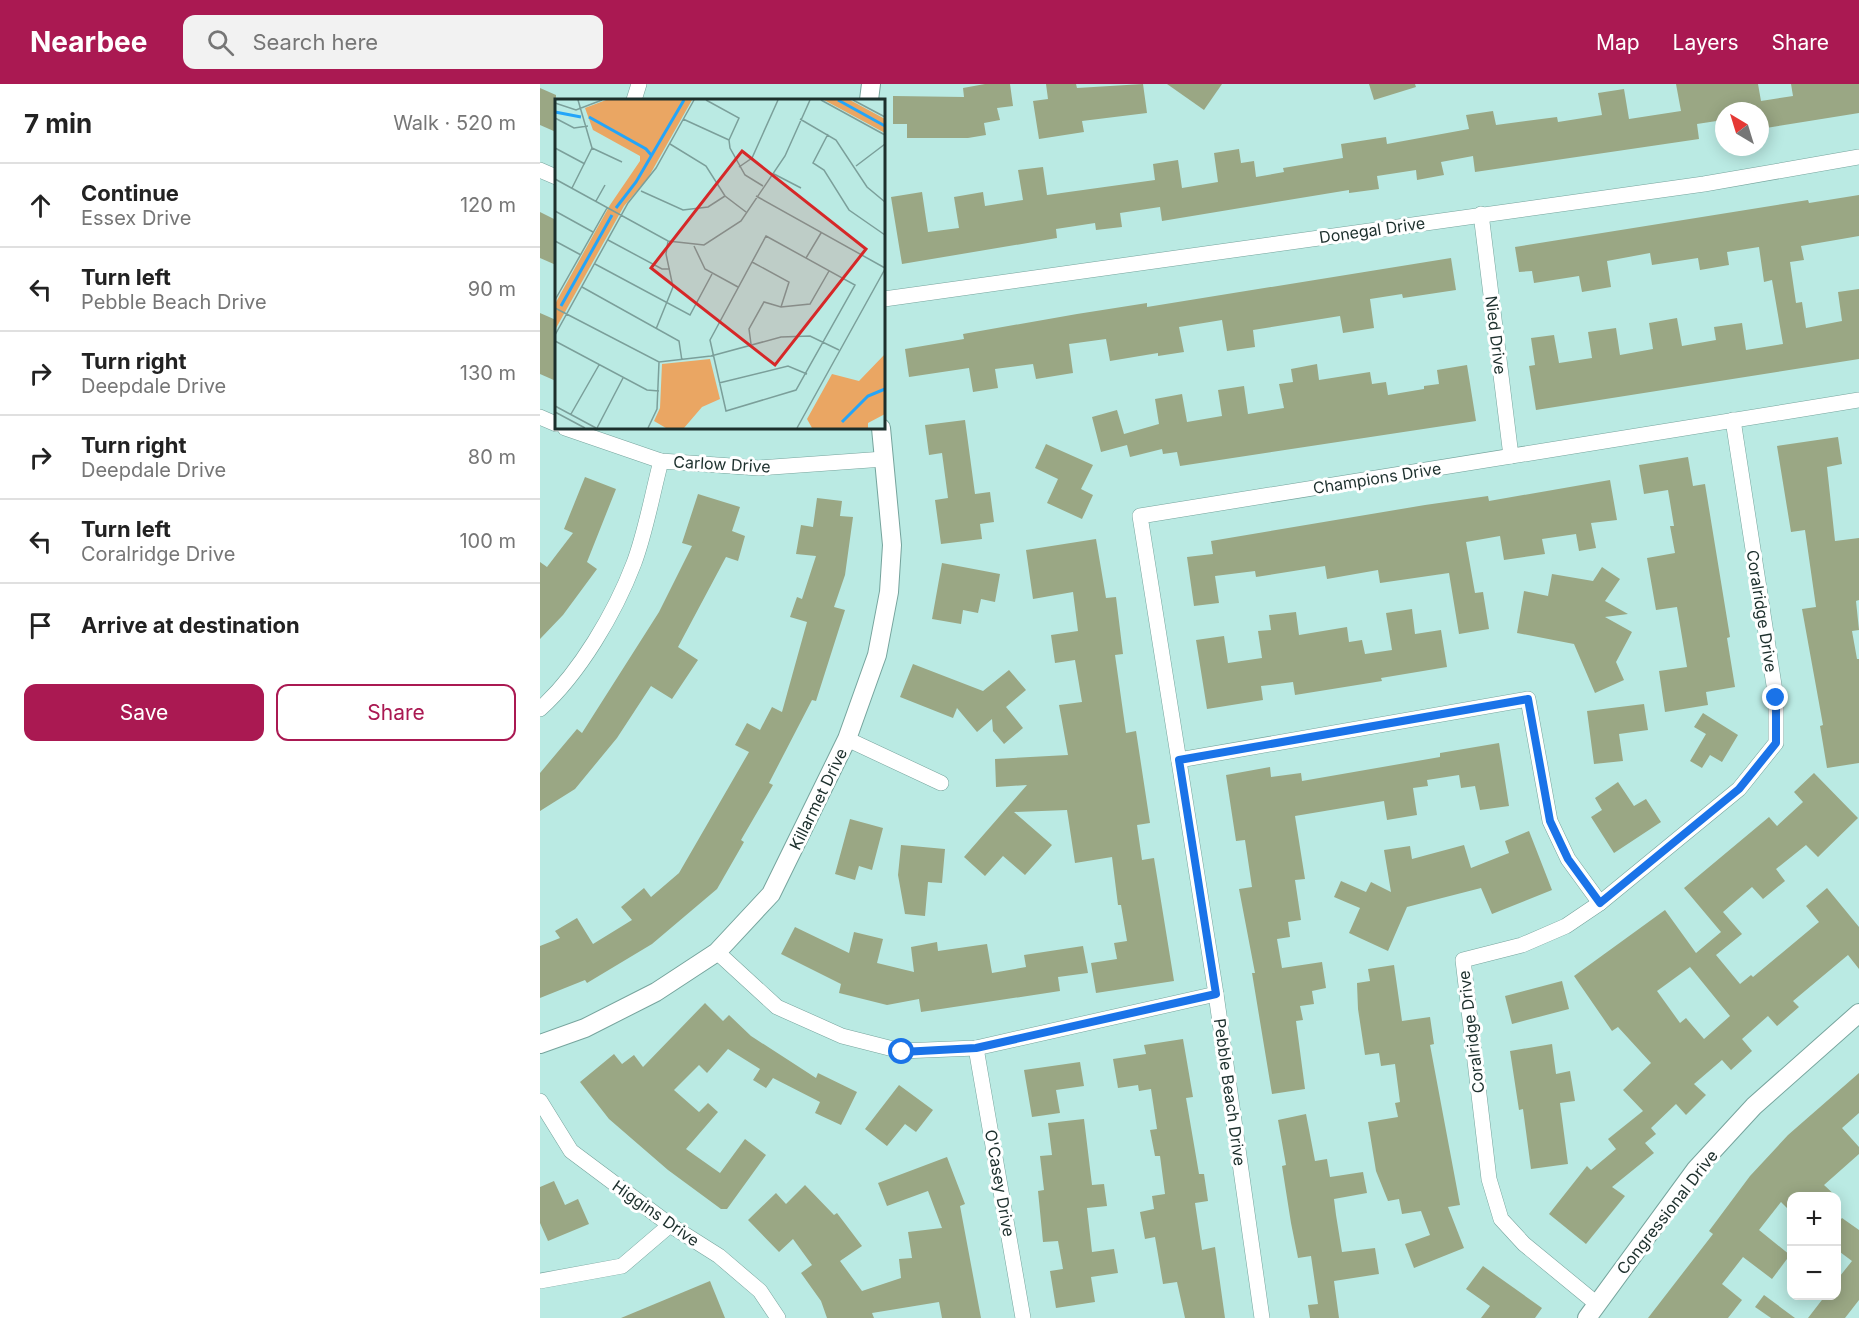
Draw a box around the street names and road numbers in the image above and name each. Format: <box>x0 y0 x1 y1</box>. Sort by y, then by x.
street label: Donegal Drive <box>1318 213 1426 247</box>
street label: Nied Drive <box>1481 294 1511 376</box>
street label: Carlow Drive <box>673 451 771 477</box>
street label: Champions Drive <box>1311 458 1443 498</box>
street label: Coralridge Drive <box>1742 548 1782 674</box>
street label: Killarmet Drive <box>785 745 851 853</box>
street label: Coralridge Drive <box>1454 970 1488 1094</box>
street label: Pebble Beach Drive <box>1210 1017 1250 1167</box>
street label: O'Casey Drive <box>981 1128 1019 1238</box>
street label: Congressional Drive <box>1612 1146 1722 1278</box>
street label: Higgins Drive <box>609 1176 703 1250</box>

